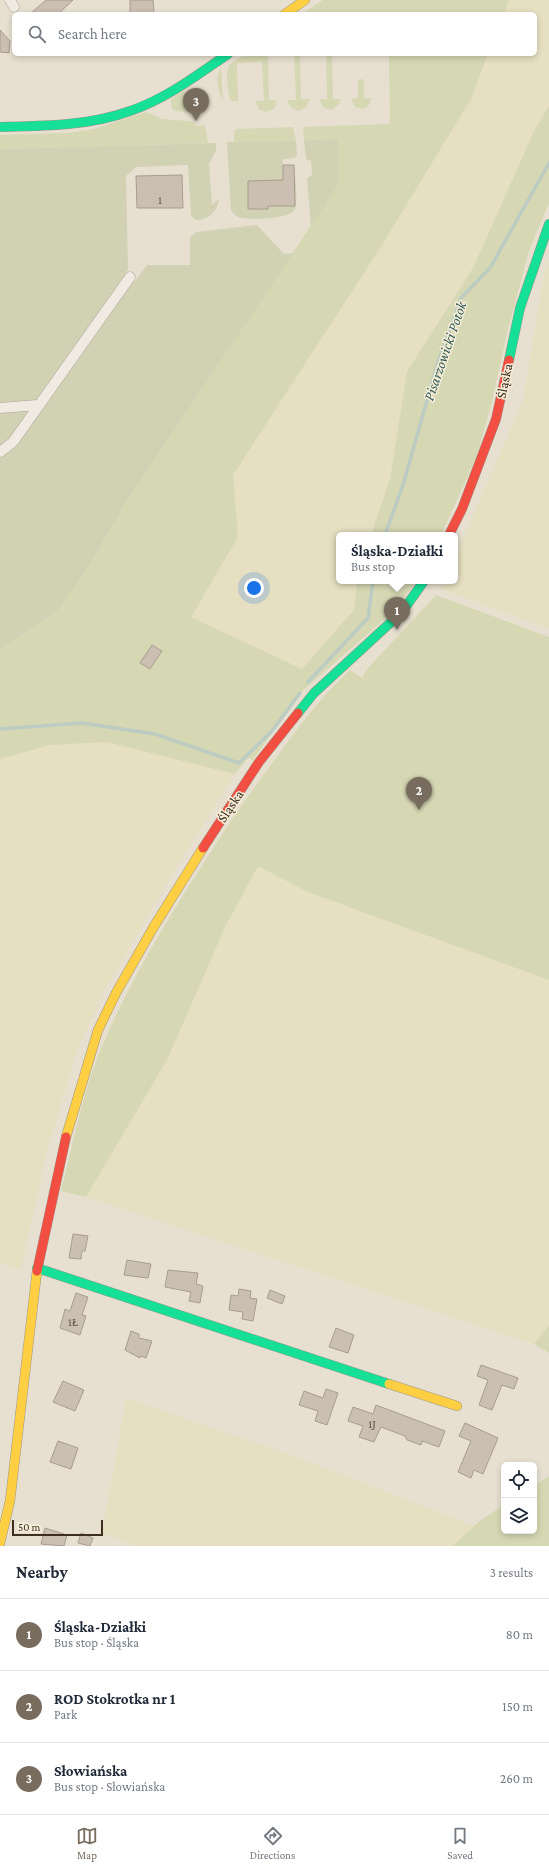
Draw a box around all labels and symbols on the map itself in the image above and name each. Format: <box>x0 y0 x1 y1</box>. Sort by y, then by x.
pin: 3 <box>183 88 209 121</box>
house number: 1 <box>158 193 162 207</box>
water label: Pisarzowicki Potok <box>421 298 470 403</box>
street label: Śląska <box>493 362 516 400</box>
your location <box>244 578 264 598</box>
pin: 1 <box>384 597 410 630</box>
pin: 2 <box>406 777 432 810</box>
street label: Śląska <box>213 786 247 825</box>
house number: 1Ł <box>68 1315 78 1329</box>
house number: 1J <box>368 1417 376 1431</box>
scale bar <box>12 1518 103 1537</box>

